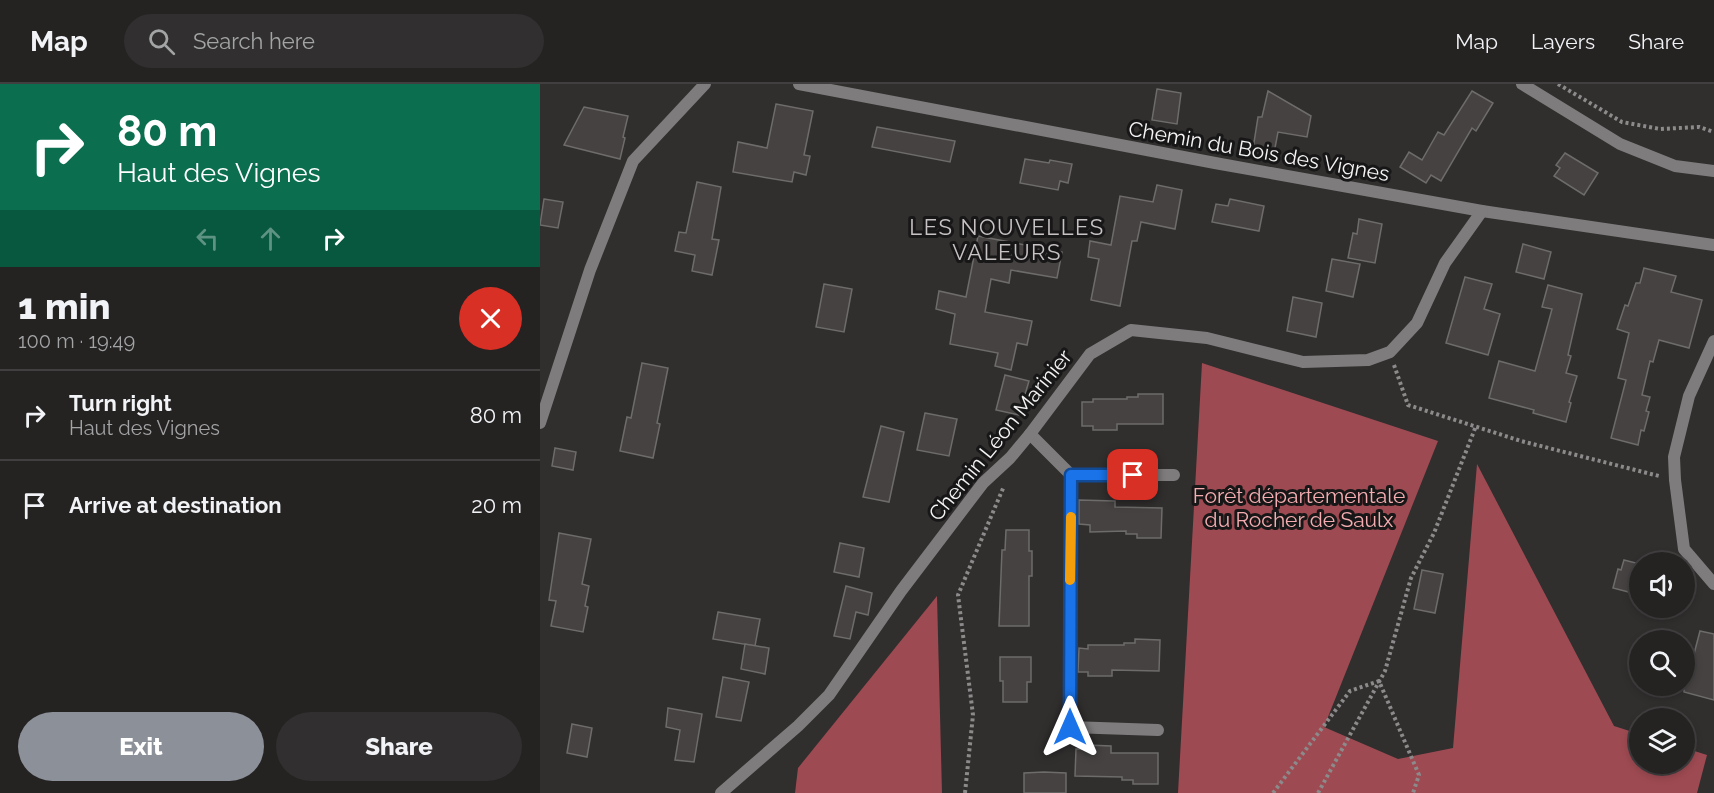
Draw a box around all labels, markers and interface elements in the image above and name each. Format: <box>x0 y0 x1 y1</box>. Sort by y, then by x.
search box <box>124 14 544 68</box>
text: Map <box>30 25 88 58</box>
icon: search <box>145 25 178 58</box>
text: Search here <box>193 28 315 54</box>
text: Map <box>1455 29 1498 54</box>
text: Layers <box>1531 29 1595 54</box>
text: Share <box>1628 29 1684 54</box>
text: 80 m <box>117 107 217 156</box>
icon: right <box>18 108 96 186</box>
street label: Chemin du Bois des Vignes <box>1127 116 1391 186</box>
text: Haut des Vignes <box>117 157 321 188</box>
district label: LES NOUVELLES VALEURS <box>909 214 1105 265</box>
icon: left <box>191 222 224 255</box>
icon: ahead <box>254 222 287 255</box>
icon: right <box>317 222 350 255</box>
text: 1 min <box>18 285 110 327</box>
button: close <box>459 287 522 350</box>
text: 100 m · 19:49 <box>18 329 135 353</box>
street label: Chemin Léon Marinier <box>923 344 1077 526</box>
text: Turn right <box>69 390 172 416</box>
icon: right <box>18 399 51 432</box>
text: 80 m <box>470 402 522 428</box>
text: Haut des Vignes <box>69 416 220 440</box>
pin <box>1107 449 1158 500</box>
icon: arrive <box>1116 458 1149 491</box>
park label: Forêt départementale du Rocher de Saulx <box>1193 483 1405 532</box>
icon: arrive <box>18 489 51 522</box>
text: Arrive at destination <box>69 492 282 518</box>
text: 20 m <box>471 492 522 518</box>
map controls <box>1629 552 1695 774</box>
button: sound <box>1629 552 1695 618</box>
button: search <box>1629 630 1695 696</box>
position arrow <box>1038 695 1102 759</box>
button: layers <box>1629 708 1695 774</box>
button: Exit <box>18 712 264 781</box>
button: Share <box>276 712 522 781</box>

